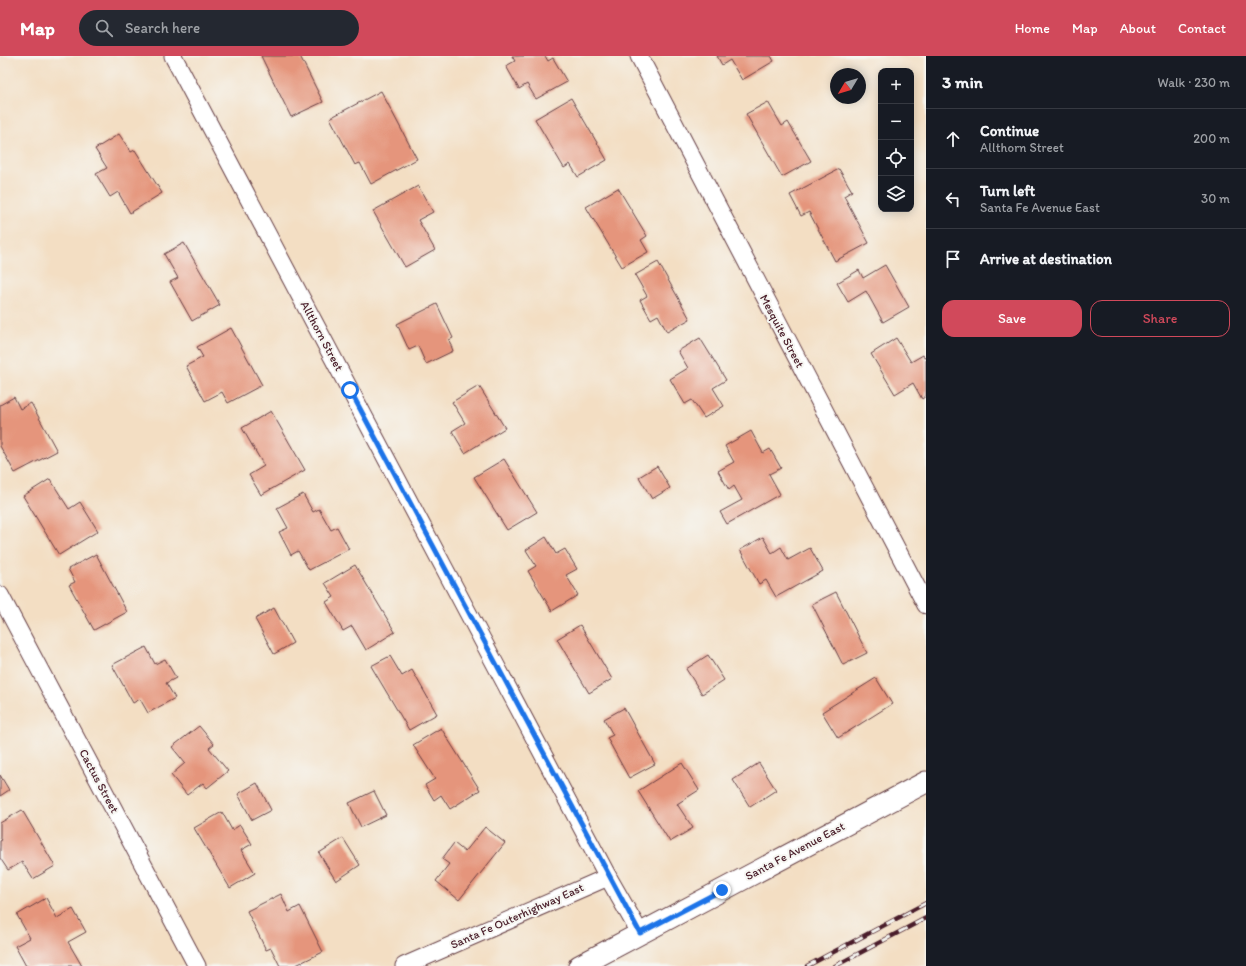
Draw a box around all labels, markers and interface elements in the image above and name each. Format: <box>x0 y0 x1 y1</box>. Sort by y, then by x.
search box <box>79 10 359 46</box>
text: Map <box>20 17 55 40</box>
icon: search <box>93 17 115 39</box>
text: Search here <box>125 19 200 37</box>
text: Home <box>1015 20 1050 37</box>
text: Map <box>1072 20 1098 37</box>
text: About <box>1120 20 1156 37</box>
text: Contact <box>1178 20 1226 37</box>
north arrow <box>830 68 866 104</box>
map controls <box>878 68 914 212</box>
button: + <box>878 68 914 104</box>
text: 3 min <box>942 72 983 92</box>
text: Walk · 230 m <box>1158 75 1230 90</box>
button: − <box>878 104 914 140</box>
text: Continue <box>980 122 1039 140</box>
icon: ahead <box>942 128 964 150</box>
text: 200 m <box>1193 131 1230 146</box>
button: locate <box>878 140 914 176</box>
text: Allthorn Street <box>980 140 1064 155</box>
button: layers <box>878 176 914 212</box>
text: Turn left <box>980 182 1035 200</box>
icon: left <box>942 188 964 210</box>
text: 30 m <box>1201 191 1230 206</box>
text: Santa Fe Avenue East <box>980 200 1100 215</box>
icon: arrive <box>942 248 964 270</box>
text: Arrive at destination <box>980 250 1112 268</box>
street label: Mesquite Street <box>757 292 807 370</box>
street label: Allthorn Street <box>298 299 347 374</box>
button: Save <box>942 300 1082 337</box>
button: Share <box>1090 300 1230 337</box>
route start <box>341 381 359 399</box>
street label: Cactus Street <box>76 747 122 816</box>
street label: Santa Fe Avenue East <box>743 819 848 883</box>
street label: Santa Fe Outerhighway East <box>448 880 586 952</box>
route end <box>713 881 731 899</box>

